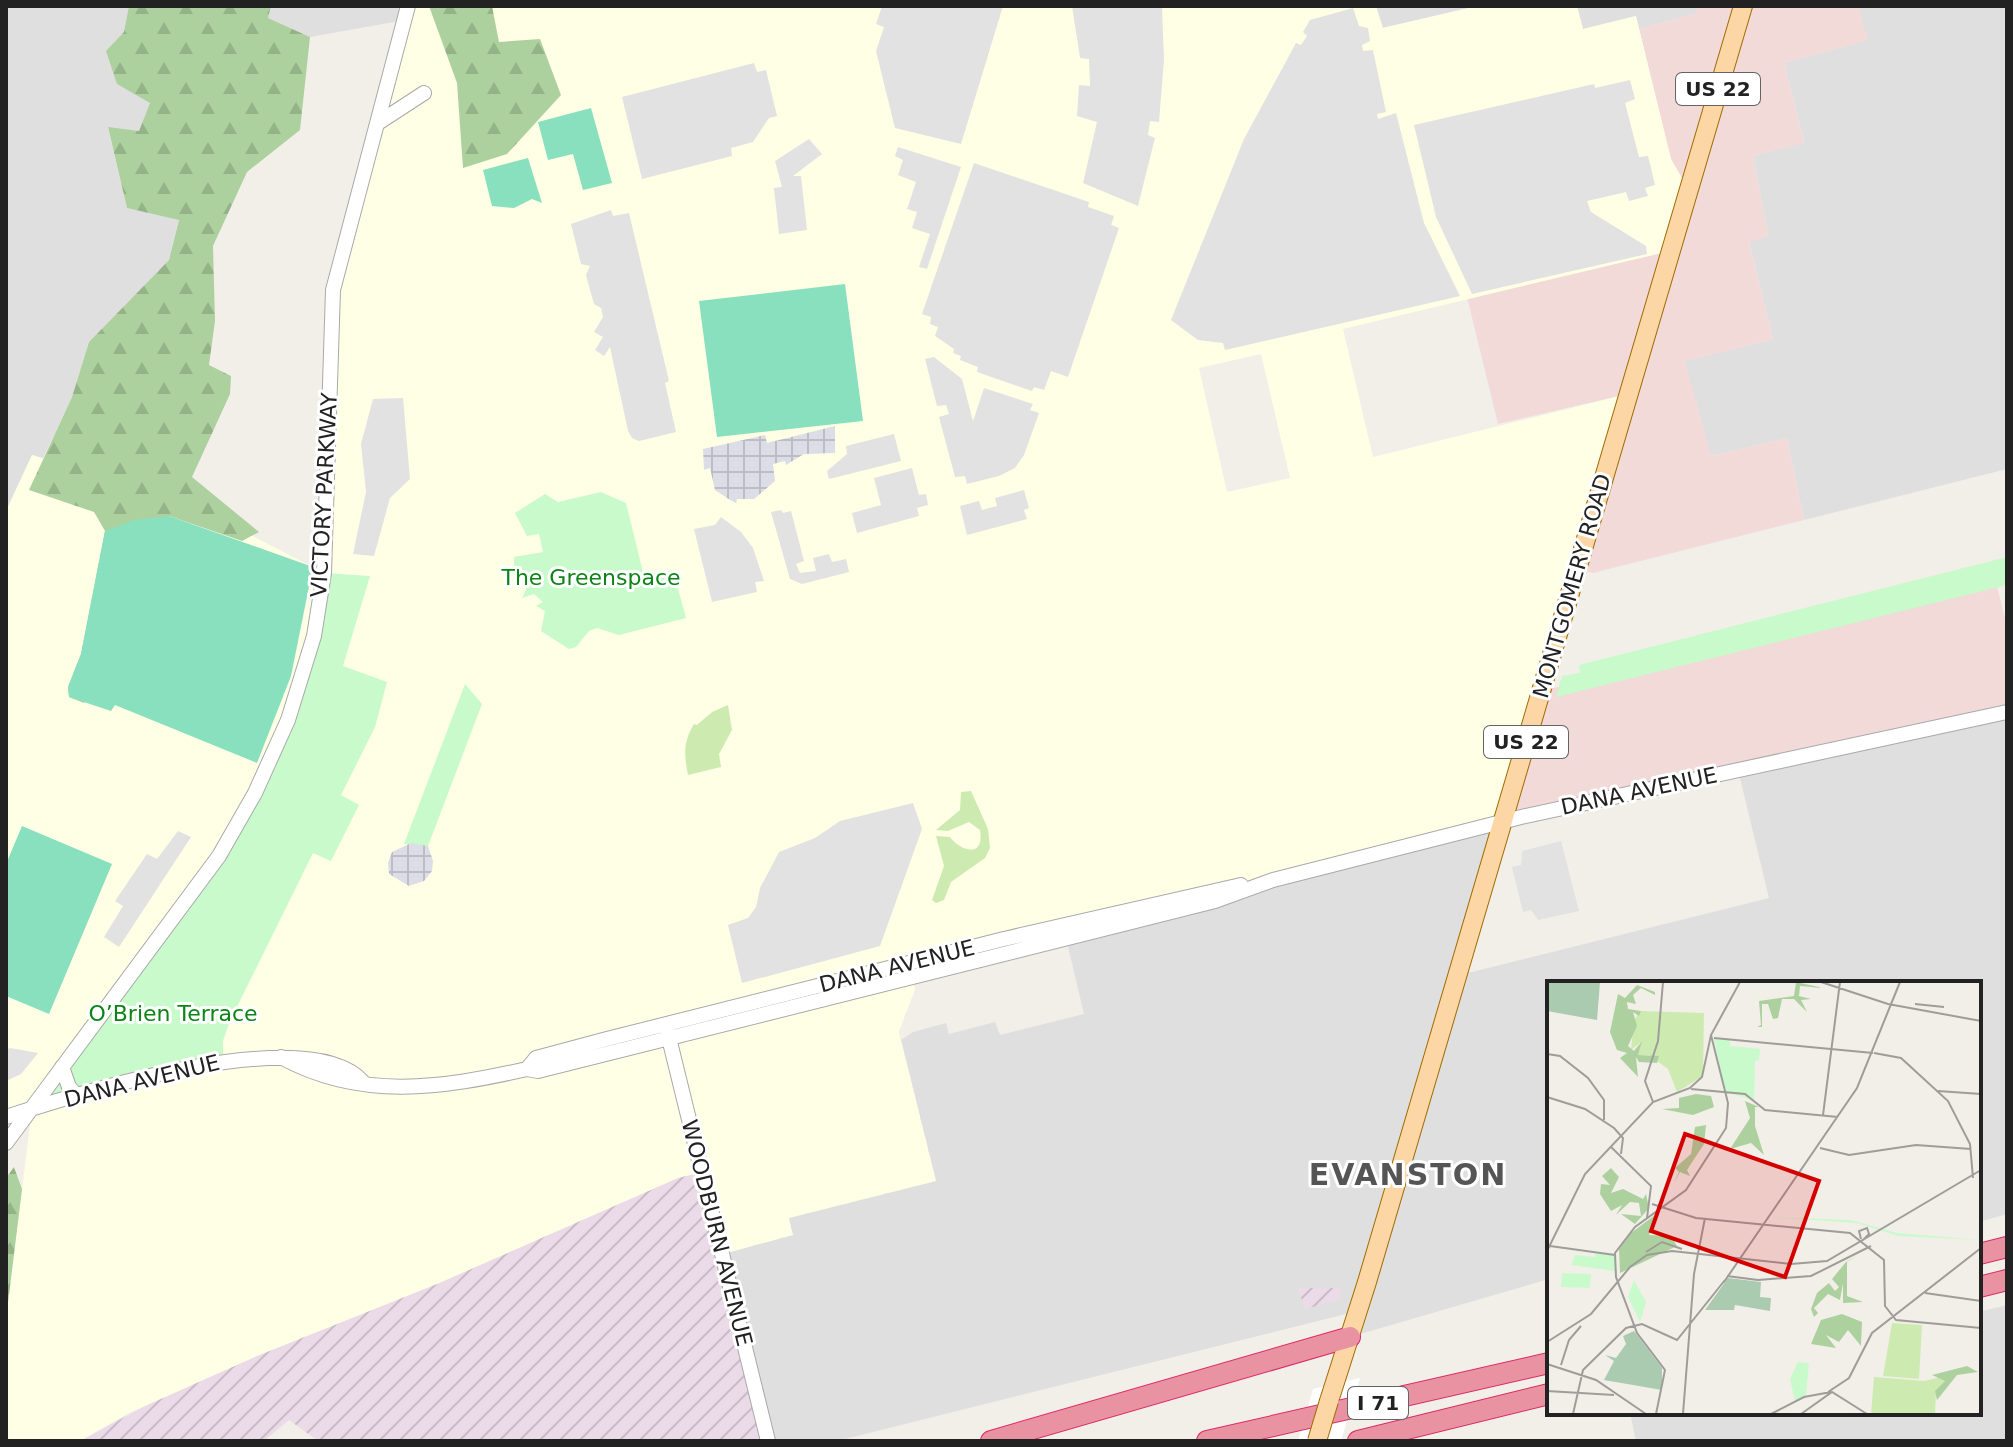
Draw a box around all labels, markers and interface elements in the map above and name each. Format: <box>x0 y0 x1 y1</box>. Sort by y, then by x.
road number: US 22 <box>1676 73 1760 105</box>
street label: VICTORY PARKWAY <box>306 391 342 598</box>
street label: MONTGOMERY ROAD <box>1528 471 1616 701</box>
park label: The Greenspace <box>500 565 681 590</box>
road number: US 22 <box>1484 726 1568 758</box>
street label: DANA AVENUE <box>1559 762 1719 820</box>
street label: DANA AVENUE <box>817 935 977 997</box>
inset map <box>1547 981 1981 1415</box>
park label: O’Brien Terrace <box>88 1001 258 1026</box>
street label: DANA AVENUE <box>62 1050 222 1112</box>
street label: WOODBURN AVENUE <box>677 1117 757 1349</box>
district label: EVANSTON <box>1309 1157 1507 1192</box>
road number: I 71 <box>1348 1387 1408 1419</box>

